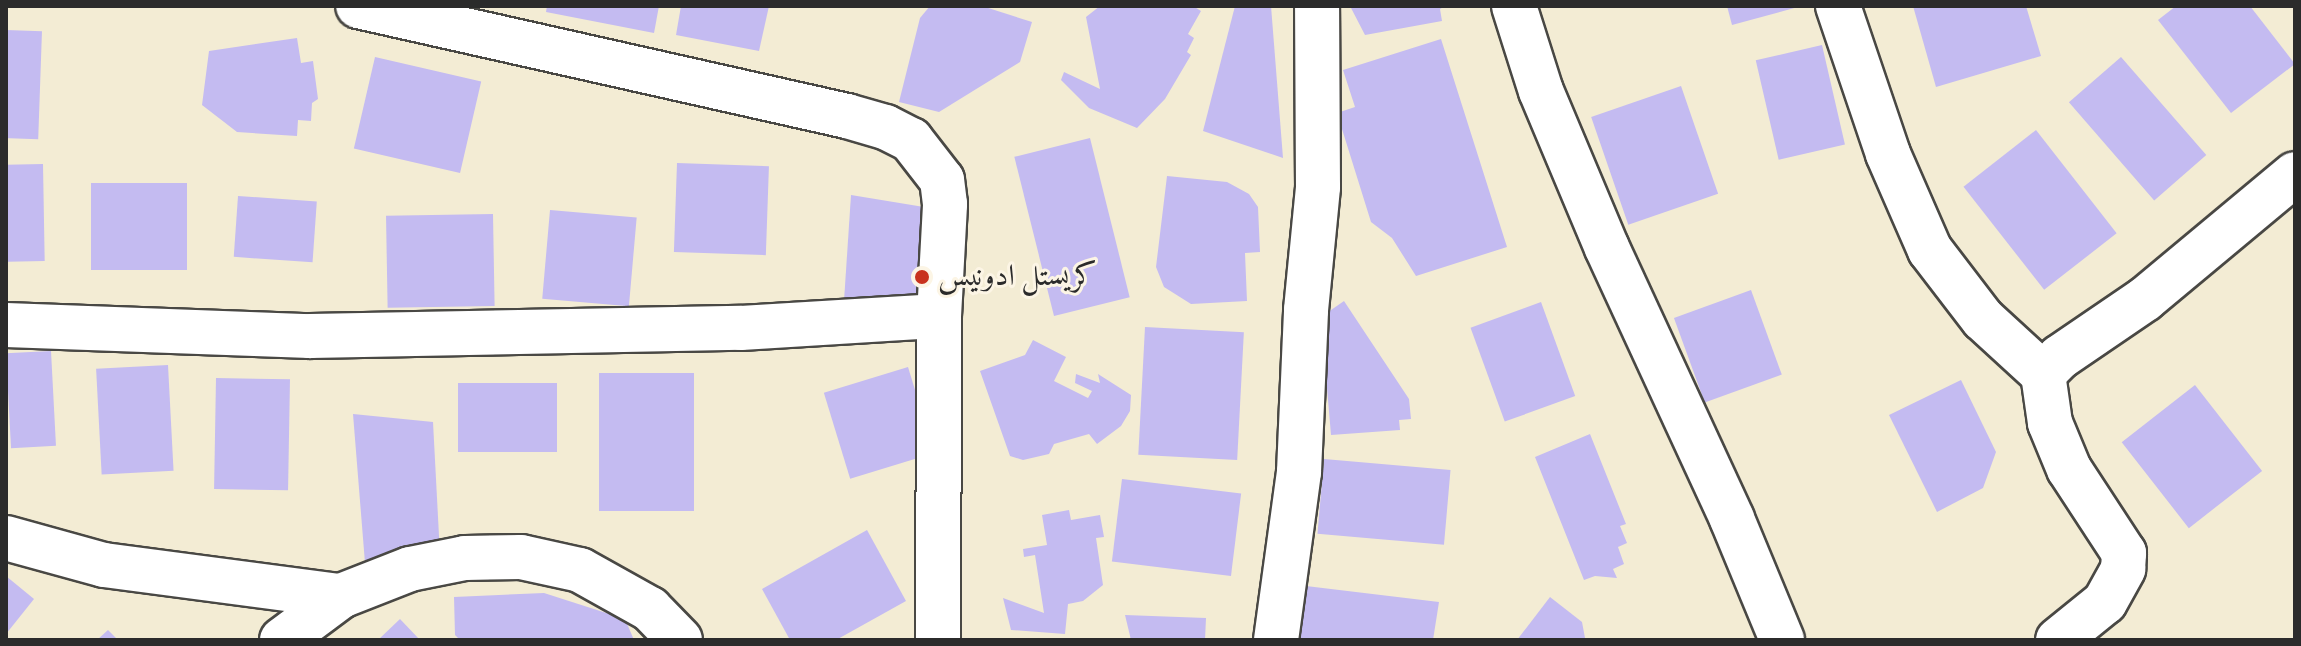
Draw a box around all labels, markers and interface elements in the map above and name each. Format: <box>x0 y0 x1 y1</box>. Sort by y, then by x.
place label: كريستل ادونيس <box>938 259 1097 295</box>
marker: كريستل ادونيس <box>913 268 931 286</box>

